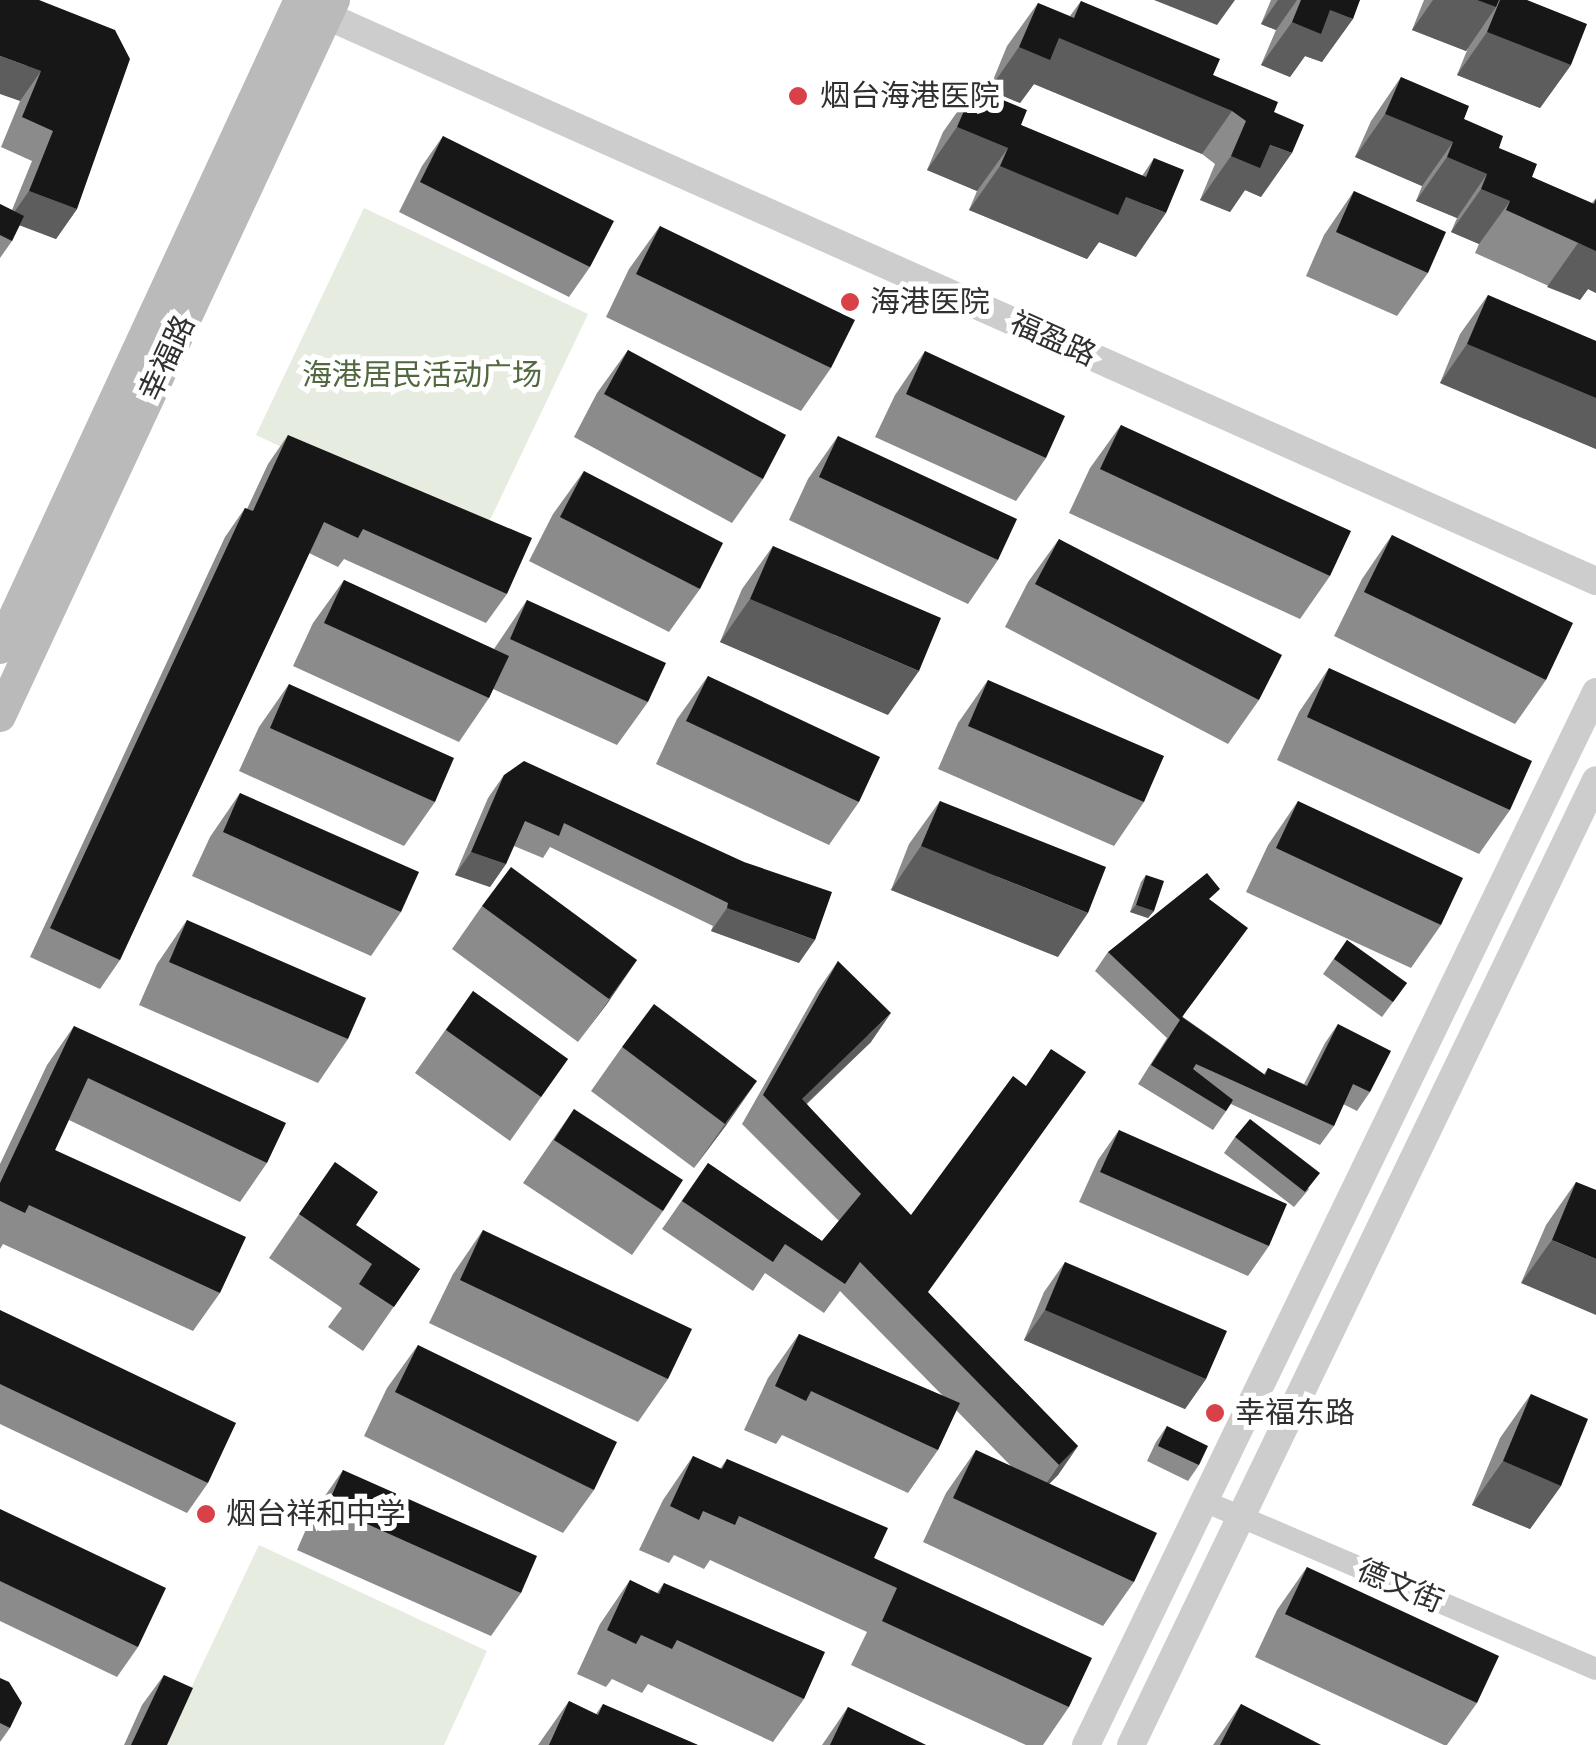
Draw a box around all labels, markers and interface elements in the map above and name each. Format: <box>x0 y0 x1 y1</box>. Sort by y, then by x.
place label: 烟台海港医院 <box>820 78 1000 114</box>
marker: 烟台海港医院 <box>785 83 811 109</box>
place label: 海港医院 <box>870 284 990 320</box>
marker: 海港医院 <box>839 291 861 313</box>
street label: 福盈路 <box>1005 304 1101 374</box>
street label: 幸福路 <box>132 310 202 406</box>
park label: 海港居民活动广场 <box>302 357 542 393</box>
place label: 幸福东路 <box>1235 1395 1355 1431</box>
marker: 幸福东路 <box>1204 1402 1226 1424</box>
place label: 烟台祥和中学 <box>226 1496 406 1532</box>
marker: 烟台祥和中学 <box>195 1503 217 1525</box>
street label: 德文街 <box>1352 1552 1448 1620</box>

